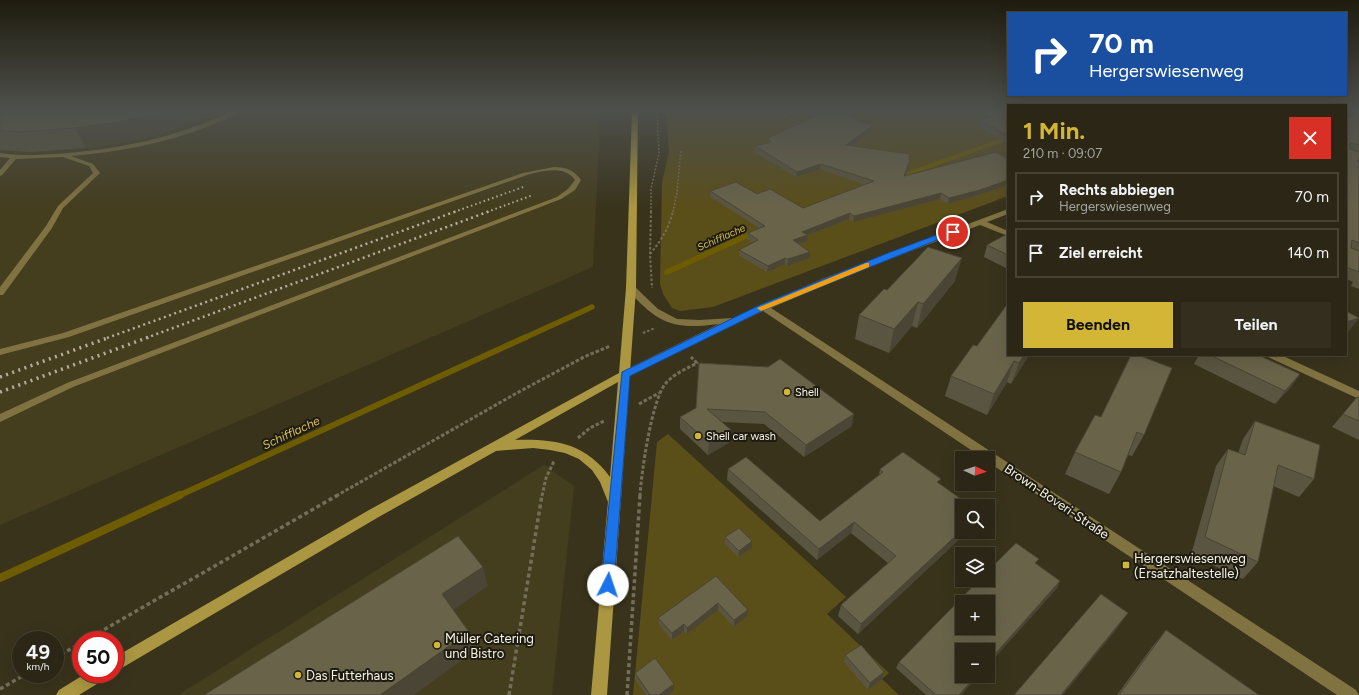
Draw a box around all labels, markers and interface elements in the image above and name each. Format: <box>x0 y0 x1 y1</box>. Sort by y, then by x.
text: 70 m <box>1089 26 1154 60</box>
icon: right <box>1023 28 1075 80</box>
text: Hergerswiesenweg <box>1089 60 1244 82</box>
text: 1 Min. <box>1023 116 1085 145</box>
button: close <box>1289 117 1331 159</box>
text: 210 m · 09:07 <box>1023 146 1102 161</box>
text: Rechts abbiegen <box>1059 181 1174 199</box>
icon: right <box>1025 186 1047 208</box>
text: 70 m <box>1295 188 1329 206</box>
text: Hergerswiesenweg <box>1059 199 1171 214</box>
pin <box>936 215 970 249</box>
water label: Schifflache <box>695 221 748 254</box>
icon: arrive <box>942 221 964 243</box>
icon: arrive <box>1025 242 1047 264</box>
text: Ziel erreicht <box>1059 244 1143 262</box>
text: 140 m <box>1287 244 1329 262</box>
button: Beenden <box>1023 302 1173 348</box>
button: Teilen <box>1181 302 1331 348</box>
place label: Shell <box>795 386 819 399</box>
marker: Shell <box>782 387 792 397</box>
water label: Schifflache <box>260 413 322 452</box>
place label: Shell car wash <box>706 430 776 443</box>
marker: Shell car wash <box>693 431 703 441</box>
north arrow <box>955 451 995 491</box>
map controls <box>955 451 995 683</box>
street label: Brown-Boveri-Straße <box>1002 461 1112 542</box>
button: search <box>955 499 995 539</box>
button: layers <box>955 547 995 587</box>
place label: Hergerswiesenweg (Ersatzhaltestelle) <box>1134 551 1246 581</box>
marker: Hergerswiesenweg (Ersatzhaltestelle) <box>1121 560 1131 570</box>
position arrow <box>587 564 629 606</box>
button: + <box>955 595 995 635</box>
speed limit sign: 50 <box>72 631 124 683</box>
place label: Müller Catering und Bistro <box>445 631 534 661</box>
text: 49 <box>26 640 50 664</box>
marker: Müller Catering und Bistro <box>432 640 442 650</box>
button: − <box>955 643 995 683</box>
text: km/h <box>27 660 49 673</box>
place label: Das Futterhaus <box>306 668 394 683</box>
marker: Das Futterhaus <box>293 670 303 680</box>

